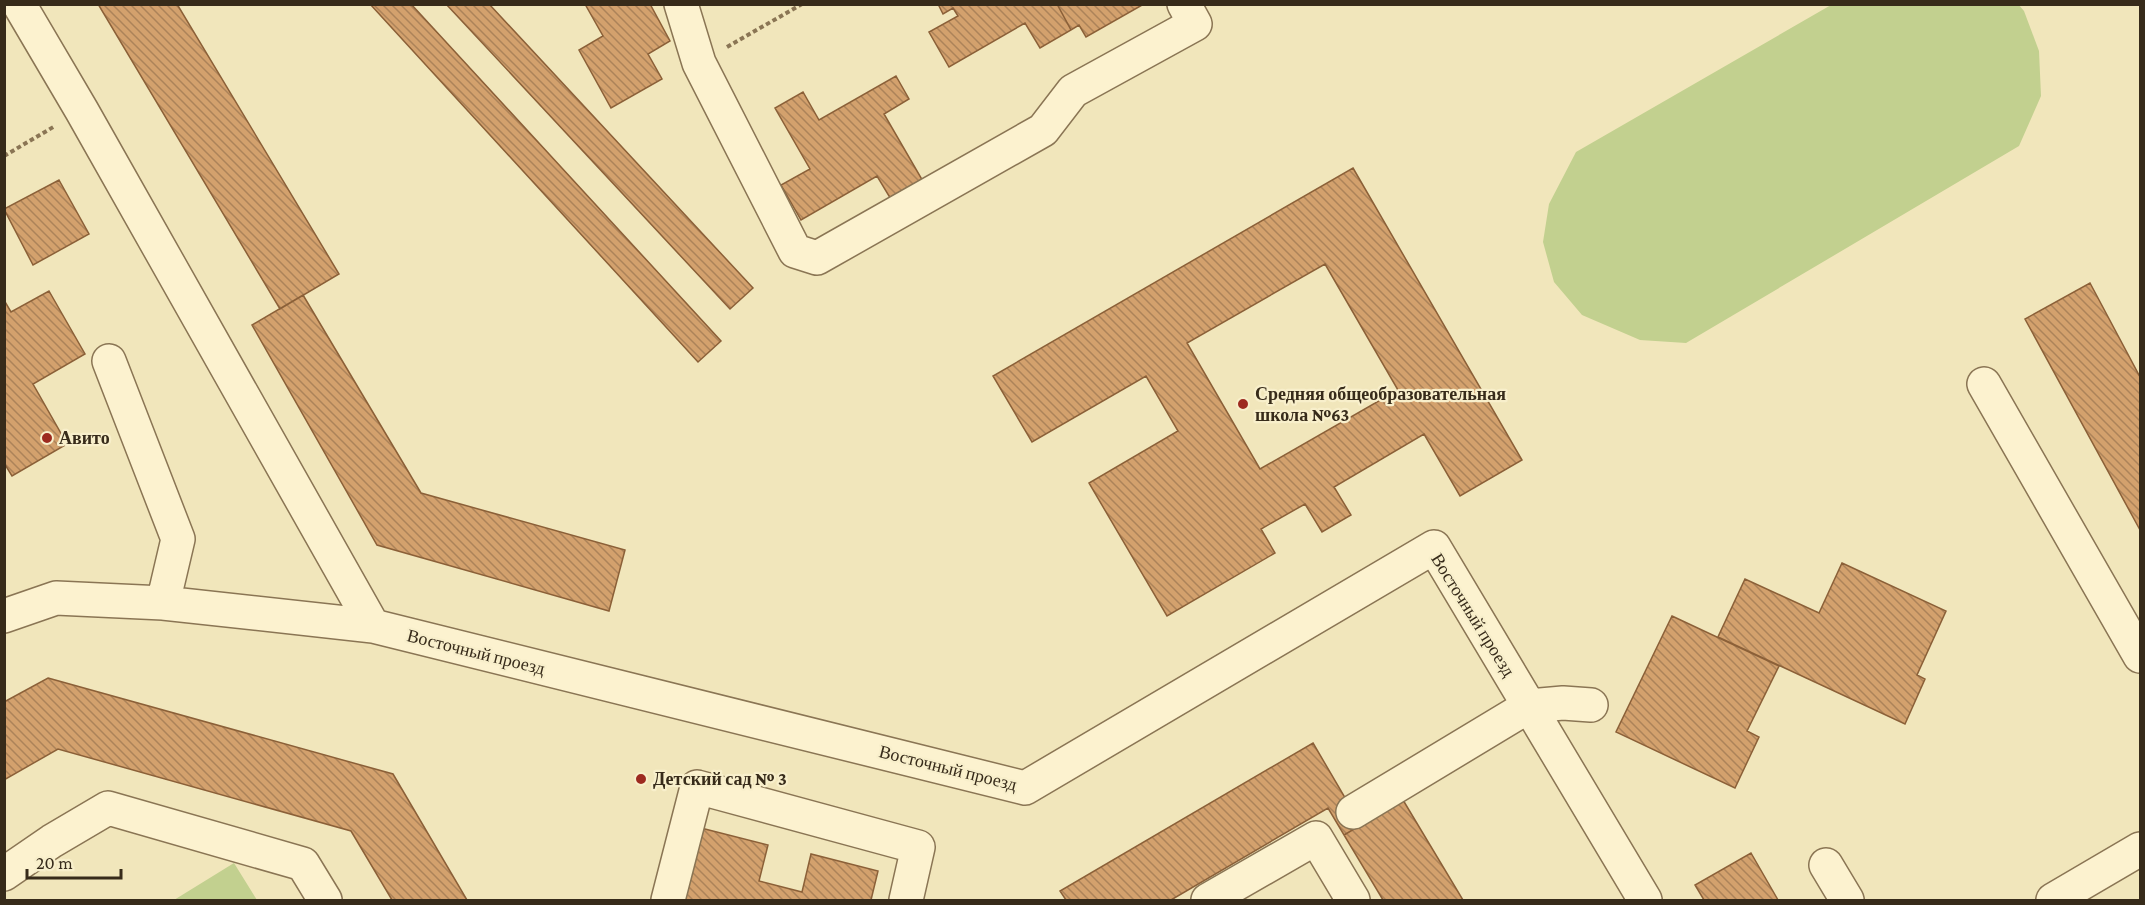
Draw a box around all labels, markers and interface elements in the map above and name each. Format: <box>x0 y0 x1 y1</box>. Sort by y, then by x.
place label: Средняя общеобразовательная школа №63 <box>1255 384 1506 425</box>
marker: Средняя общеобразовательная школа №63 <box>1236 397 1250 411</box>
place label: Авито <box>59 428 110 448</box>
marker: Авито <box>40 431 54 445</box>
street label: Восточный проезд <box>1427 550 1519 680</box>
street label: Восточный проезд <box>405 625 547 679</box>
street label: Восточный проезд <box>877 741 1019 795</box>
place label: Детский сад № 3 <box>653 769 787 789</box>
marker: Детский сад № 3 <box>634 772 648 786</box>
scale bar <box>27 842 122 880</box>
text: 20 m <box>36 853 73 873</box>

